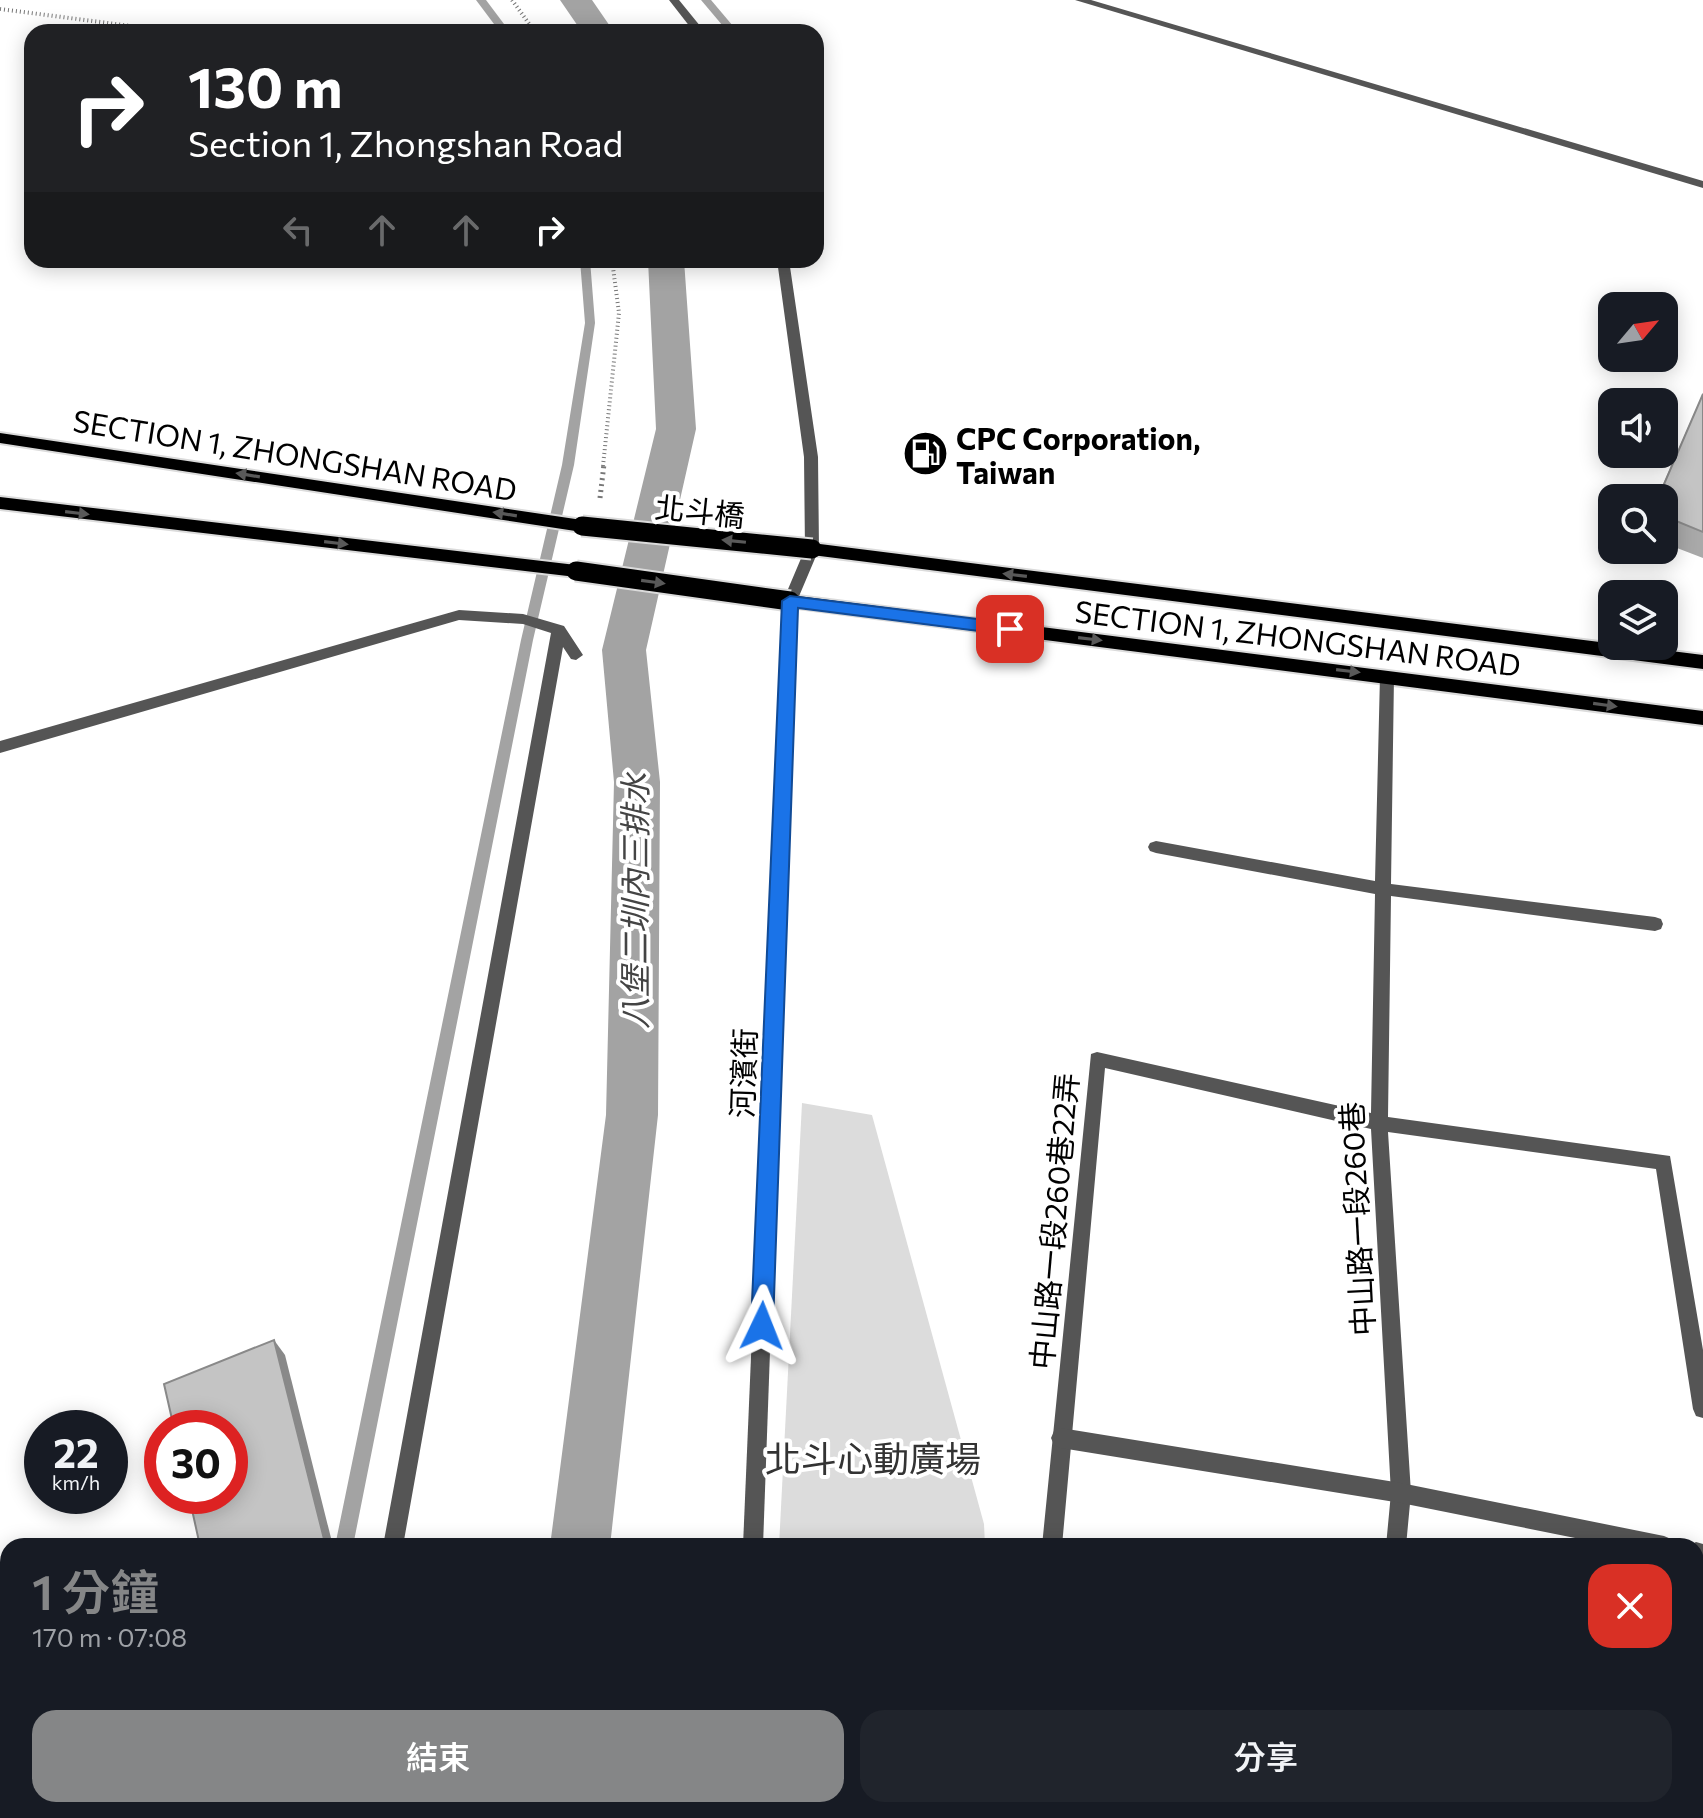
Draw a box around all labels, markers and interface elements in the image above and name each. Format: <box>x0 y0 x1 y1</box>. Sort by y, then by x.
text: 130 m <box>188 51 343 120</box>
icon: right <box>56 56 160 160</box>
text: Section 1, Zhongshan Road <box>188 120 623 164</box>
icon: left <box>276 208 320 252</box>
icon: ahead <box>360 208 404 252</box>
icon: ahead <box>444 208 488 252</box>
icon: right <box>528 208 572 252</box>
north arrow <box>1598 292 1678 372</box>
map controls <box>1598 292 1678 660</box>
button: sound <box>1598 388 1678 468</box>
street label: SECTION 1, ZHONGSHAN ROAD <box>70 401 520 507</box>
place label: CPC Corporation, Taiwan <box>956 419 1200 490</box>
fuel station icon: CPC Corporation, Taiwan <box>901 430 949 478</box>
one-way arrow <box>235 469 260 481</box>
button: search <box>1598 484 1678 564</box>
street label: 北斗橋 <box>653 487 747 533</box>
one-way arrow <box>65 506 90 519</box>
one-way arrow <box>492 507 517 520</box>
one-way arrow <box>721 535 746 548</box>
one-way arrow <box>324 537 349 550</box>
one-way arrow <box>1002 568 1027 581</box>
one-way arrow <box>641 576 666 589</box>
button: layers <box>1598 580 1678 660</box>
street label: SECTION 1, ZHONGSHAN ROAD <box>1073 591 1523 683</box>
pin <box>976 595 1044 663</box>
icon: arrive <box>988 607 1032 651</box>
one-way arrow <box>1078 633 1103 646</box>
one-way arrow <box>1336 665 1361 678</box>
one-way arrow <box>1593 699 1618 712</box>
water label: 八堡二圳內三排水 <box>614 771 654 1029</box>
street label: 河濱街 <box>722 1027 762 1119</box>
street label: 中山路一段260巷22弄 <box>1022 1071 1084 1371</box>
street label: 中山路一段260巷 <box>1331 1101 1381 1337</box>
position arrow <box>720 1284 804 1368</box>
speed limit sign: 30 <box>144 1410 248 1514</box>
text: 22 <box>53 1427 99 1476</box>
park label: 北斗心動廣場 <box>765 1435 981 1479</box>
text: km/h <box>52 1470 100 1494</box>
text: 1 分鐘 <box>32 1561 159 1620</box>
button: close <box>1588 1564 1672 1648</box>
text: 170 m · 07:08 <box>32 1621 187 1652</box>
button: 結束 <box>32 1710 844 1802</box>
button: 分享 <box>860 1710 1672 1802</box>

